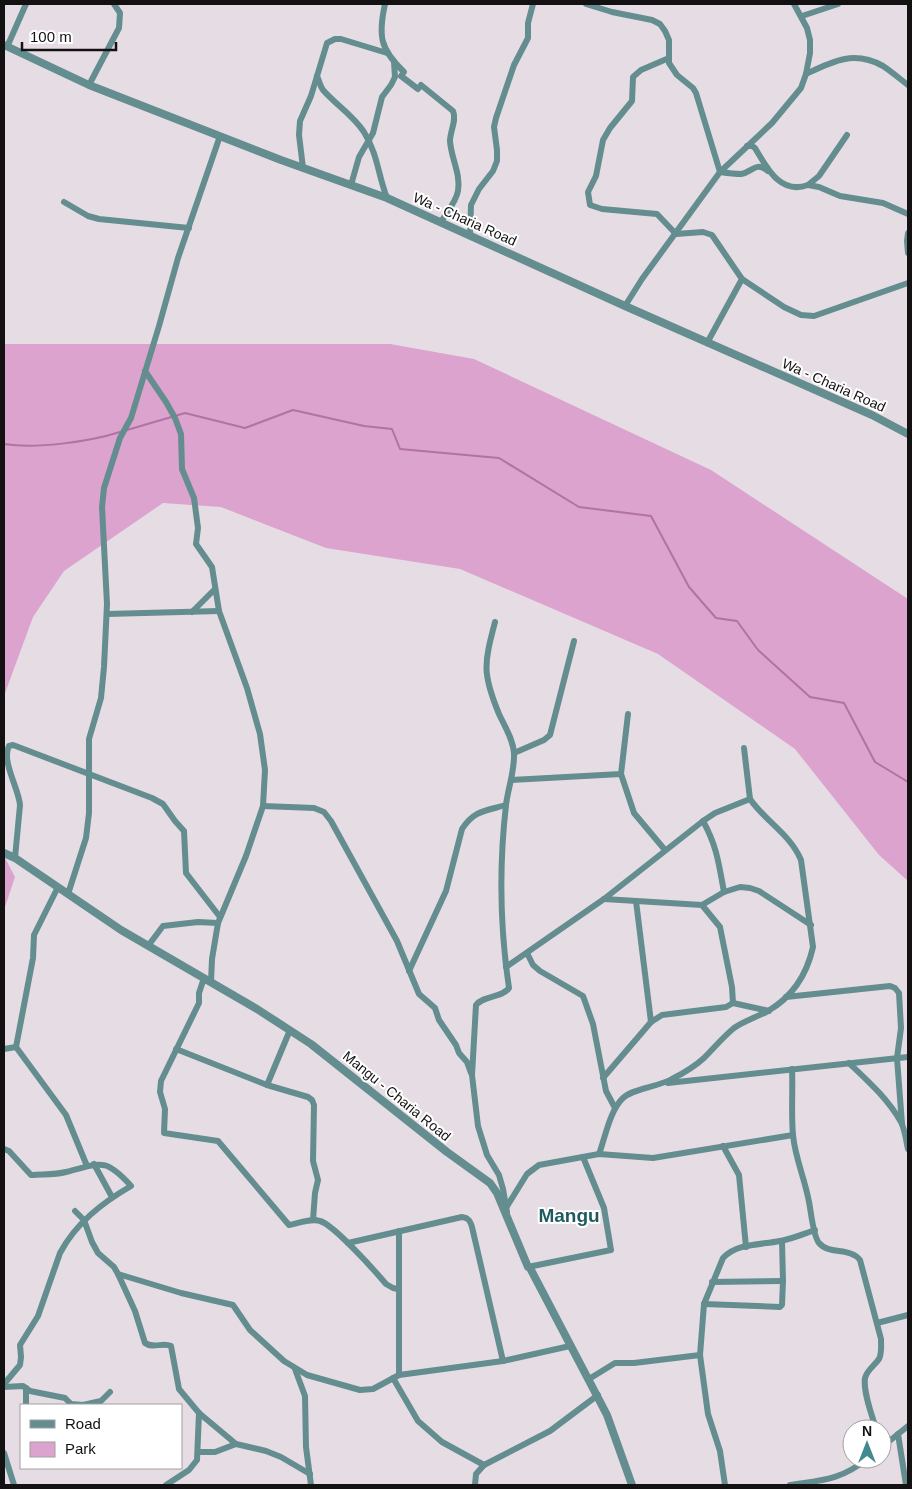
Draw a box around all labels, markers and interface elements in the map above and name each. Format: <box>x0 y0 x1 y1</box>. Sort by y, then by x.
scale bar <box>22 20 116 52</box>
text: 100 m <box>30 28 72 45</box>
street label: Wa - Charia Road <box>411 189 519 249</box>
street label: Wa - Charia Road <box>780 355 888 415</box>
street label: Mangu - Charia Road <box>340 1048 454 1144</box>
district label: Mangu <box>538 1205 600 1226</box>
legend <box>20 1404 182 1469</box>
text: Road <box>65 1415 101 1432</box>
north arrow <box>842 1419 892 1469</box>
text: N <box>862 1423 872 1439</box>
text: Park <box>65 1440 96 1457</box>

